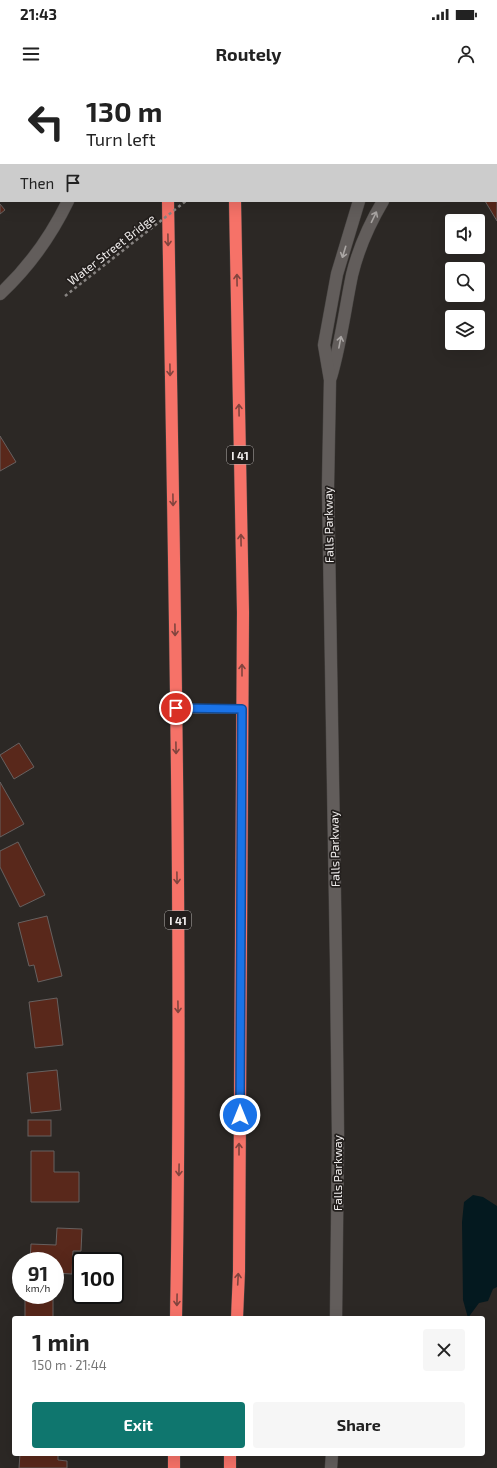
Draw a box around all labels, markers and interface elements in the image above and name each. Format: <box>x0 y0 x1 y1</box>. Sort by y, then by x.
text: 21:43 <box>20 5 57 23</box>
icon: menu <box>20 43 42 65</box>
text: Routely <box>215 43 282 65</box>
icon: person <box>455 43 477 65</box>
text: 130 m <box>86 94 162 128</box>
icon: left <box>20 96 72 148</box>
text: Turn left <box>86 128 156 150</box>
icon: arrive <box>62 172 84 194</box>
text: Then <box>20 174 54 192</box>
street label: Water Street Bridge <box>64 210 158 288</box>
one-way arrow <box>371 212 378 224</box>
map controls <box>445 214 485 350</box>
button: sound <box>445 214 485 254</box>
one-way arrow <box>164 233 172 246</box>
one-way arrow <box>340 245 347 258</box>
button: search <box>445 262 485 302</box>
one-way arrow <box>233 274 241 287</box>
button: layers <box>445 310 485 350</box>
one-way arrow <box>336 336 344 349</box>
one-way arrow <box>167 363 174 376</box>
one-way arrow <box>235 404 243 417</box>
road number: I 41 <box>227 446 253 464</box>
street label: Falls Parkway <box>320 486 336 563</box>
one-way arrow <box>169 493 176 506</box>
one-way arrow <box>238 534 245 547</box>
one-way arrow <box>171 623 178 636</box>
one-way arrow <box>238 664 246 677</box>
pin <box>159 691 193 725</box>
icon: arrive <box>165 697 187 719</box>
one-way arrow <box>172 741 180 754</box>
street label: Falls Parkway <box>326 810 342 887</box>
one-way arrow <box>173 871 181 884</box>
road number: I 41 <box>165 911 191 929</box>
one-way arrow <box>175 1000 182 1013</box>
position arrow <box>219 1094 261 1136</box>
street label: Falls Parkway <box>330 1134 344 1211</box>
one-way arrow <box>235 1143 243 1156</box>
one-way arrow <box>175 1163 183 1176</box>
speed limit sign: 100 <box>72 1252 124 1304</box>
text: 91 <box>28 1261 48 1285</box>
one-way arrow <box>235 1273 242 1286</box>
text: km/h <box>26 1282 50 1294</box>
one-way arrow <box>173 1293 181 1306</box>
text: 1 min <box>32 1327 90 1356</box>
button: close <box>423 1329 465 1371</box>
text: 150 m · 21:44 <box>32 1357 107 1373</box>
button: Exit <box>32 1402 245 1448</box>
button: Share <box>253 1402 465 1448</box>

